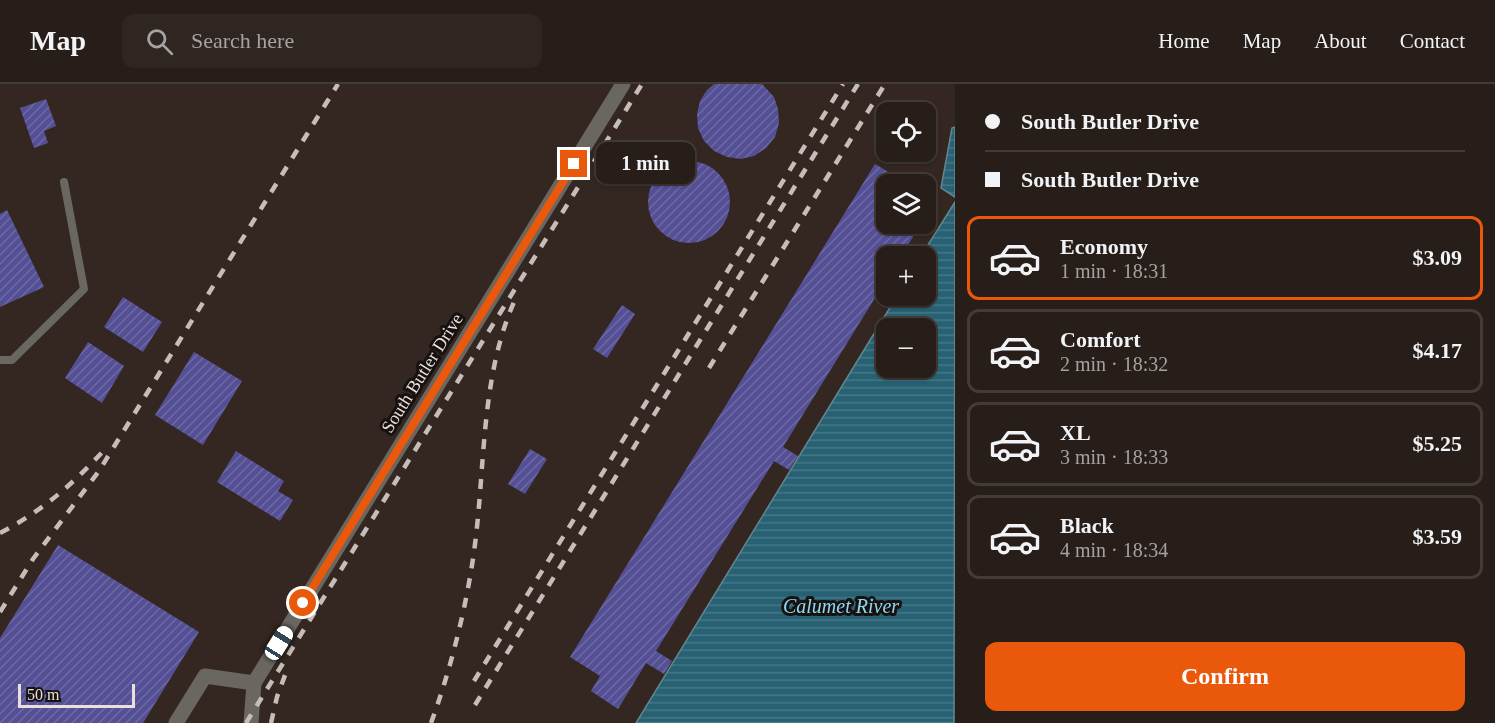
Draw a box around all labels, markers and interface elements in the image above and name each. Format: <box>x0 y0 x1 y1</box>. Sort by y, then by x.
search box <box>122 14 542 68</box>
text: Map <box>30 25 86 56</box>
icon: search <box>143 25 176 58</box>
text: Search here <box>191 28 294 53</box>
text: Home <box>1158 29 1210 53</box>
text: Map <box>1243 29 1281 53</box>
text: About <box>1314 29 1367 53</box>
text: Contact <box>1400 29 1465 53</box>
map controls <box>876 102 936 378</box>
button: locate <box>876 102 936 162</box>
text: South Butler Drive <box>1021 109 1199 134</box>
callout: 1 min <box>595 143 694 185</box>
route end <box>560 150 587 177</box>
text: 1 min <box>621 152 670 174</box>
text: South Butler Drive <box>1021 167 1199 192</box>
button: layers <box>876 174 936 234</box>
icon: car <box>988 231 1042 285</box>
text: Economy <box>1060 234 1148 259</box>
text: $3.09 <box>1413 245 1462 270</box>
button: + <box>876 246 936 306</box>
text: 1 min · 18:31 <box>1060 260 1168 282</box>
street label: South Butler Drive <box>377 310 467 436</box>
button: − <box>876 318 936 378</box>
icon: car <box>988 324 1042 378</box>
text: Comfort <box>1060 327 1141 352</box>
text: $4.17 <box>1413 338 1462 363</box>
text: 2 min · 18:32 <box>1060 353 1168 375</box>
icon: car <box>988 417 1042 471</box>
text: XL <box>1060 420 1091 445</box>
text: $5.25 <box>1413 431 1462 456</box>
text: 3 min · 18:33 <box>1060 446 1168 468</box>
icon: car <box>988 510 1042 564</box>
text: Black <box>1060 513 1114 538</box>
text: $3.59 <box>1413 524 1462 549</box>
text: 4 min · 18:34 <box>1060 539 1168 561</box>
route start <box>289 589 316 616</box>
water label: Calumet River <box>783 595 899 617</box>
car <box>262 623 296 663</box>
button: Confirm <box>985 642 1465 711</box>
scale bar <box>18 681 135 708</box>
text: 50 m <box>27 686 59 703</box>

